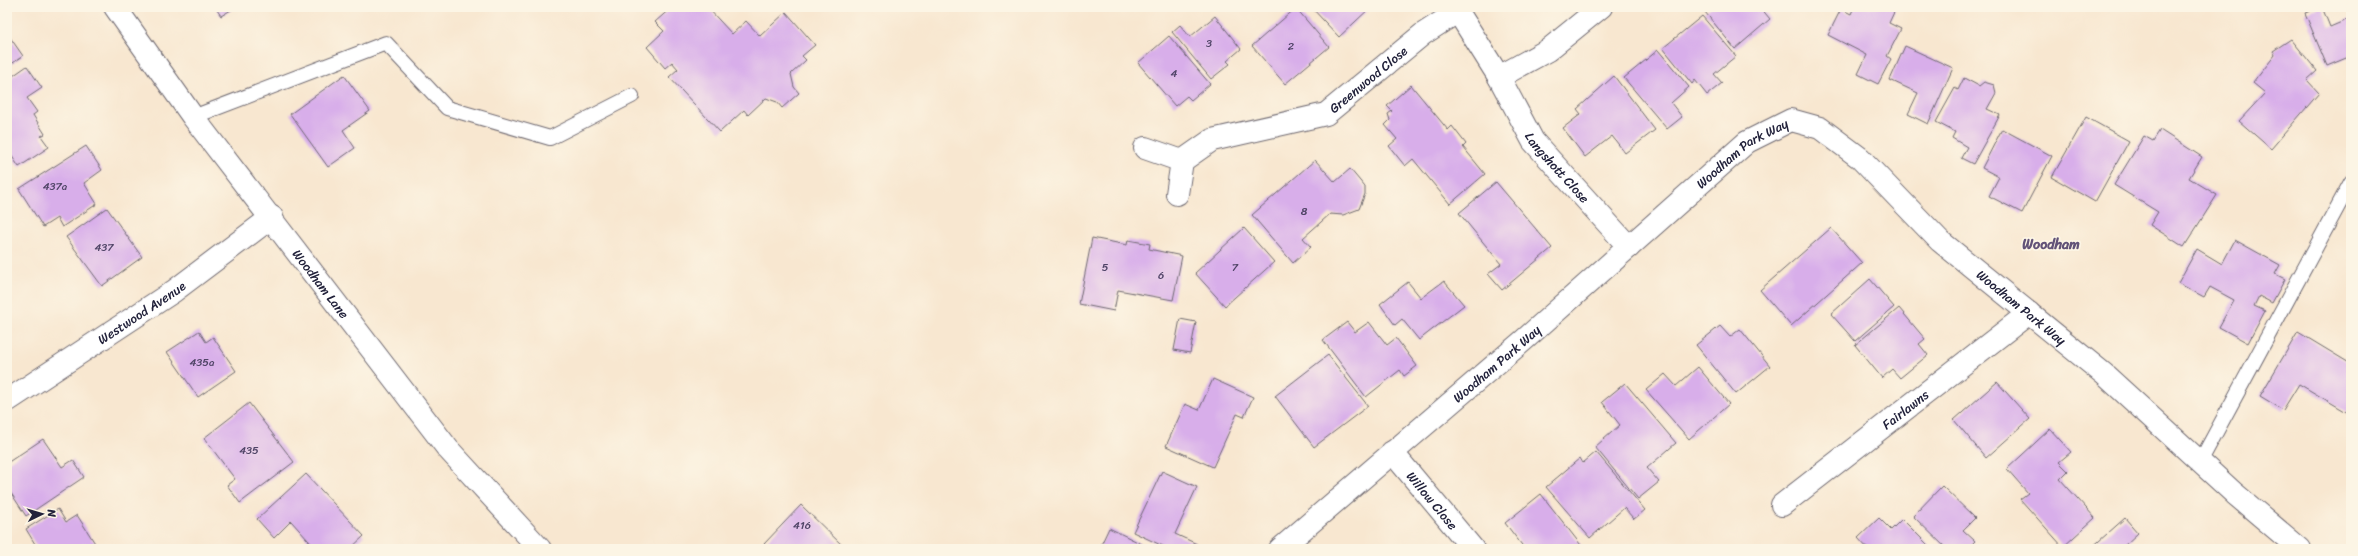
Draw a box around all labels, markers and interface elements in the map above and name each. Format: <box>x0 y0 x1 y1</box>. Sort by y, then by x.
house number: 3 <box>1206 34 1212 53</box>
house number: 2 <box>1288 37 1295 56</box>
street label: Greenwood Close <box>1324 40 1412 119</box>
house number: 4 <box>1171 64 1178 83</box>
street label: Woodham Park Way <box>1690 112 1792 194</box>
street label: Langshott Close <box>1519 128 1596 209</box>
house number: 437a <box>43 177 68 196</box>
house number: 8 <box>1301 202 1308 221</box>
district label: Woodham <box>2022 232 2080 257</box>
house number: 437 <box>94 238 114 257</box>
street label: Woodham Lane <box>287 244 356 324</box>
house number: 5 <box>1102 258 1109 277</box>
house number: 7 <box>1232 258 1239 277</box>
street label: Woodham Park Way <box>1971 263 2072 351</box>
house number: 6 <box>1158 266 1164 285</box>
street label: Westwood Avenue <box>92 274 191 350</box>
street label: Woodham Park Way <box>1447 319 1546 408</box>
house number: 435a <box>189 353 215 372</box>
street label: Fairlawns <box>1876 383 1934 435</box>
house number: 435 <box>239 441 259 460</box>
street label: Willow Close <box>1401 466 1464 535</box>
north arrow <box>22 494 62 534</box>
text: N <box>42 508 61 518</box>
house number: 416 <box>793 516 811 535</box>

